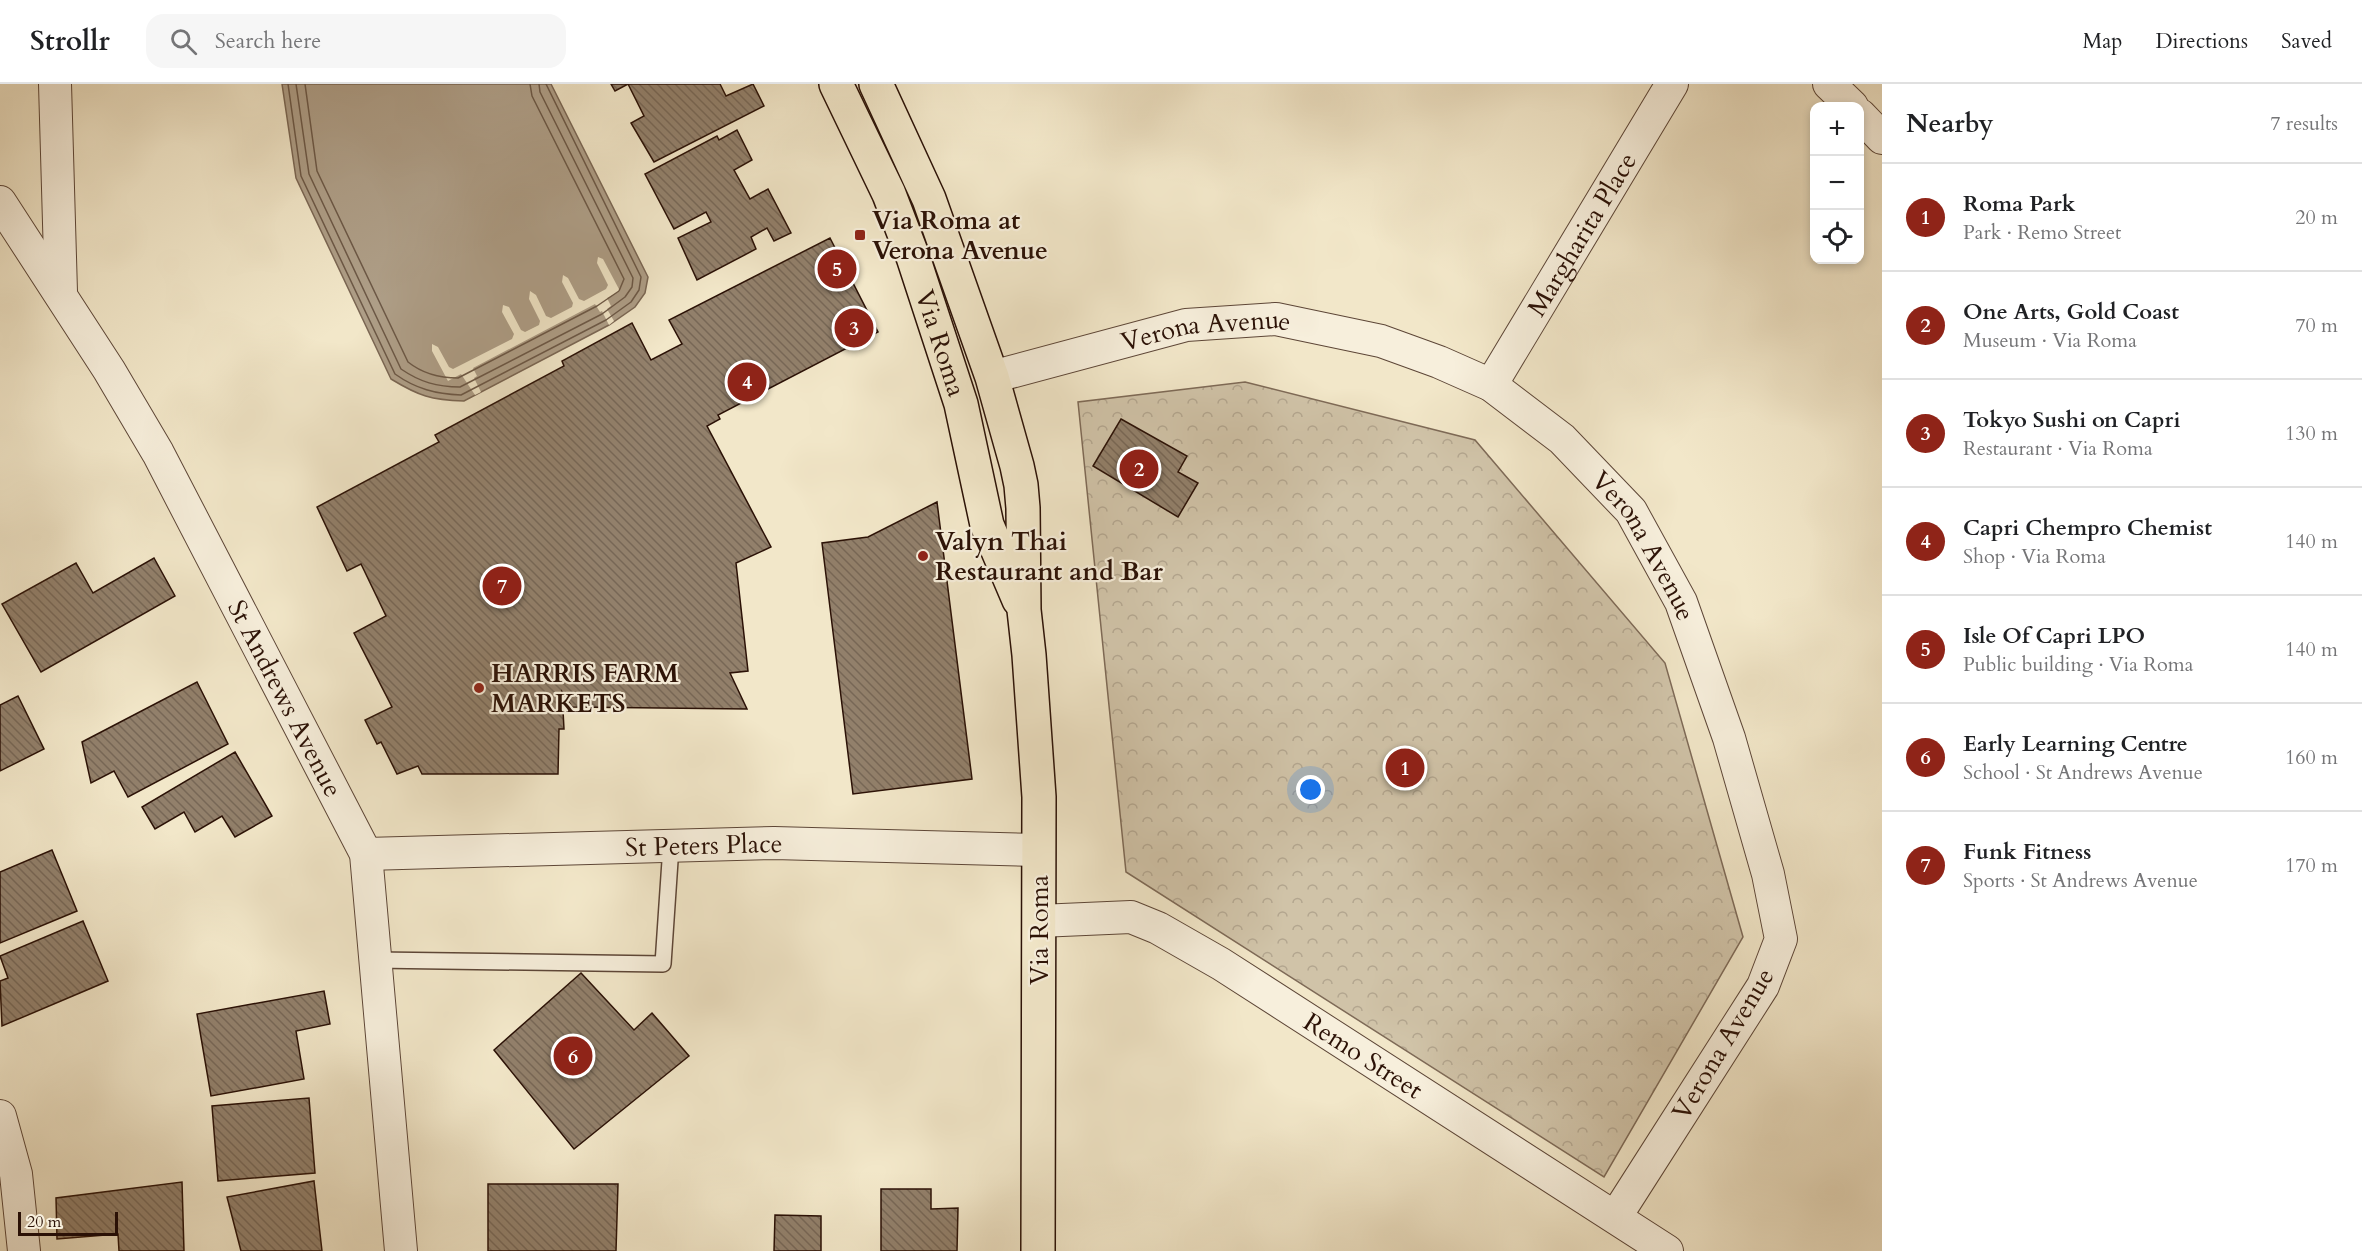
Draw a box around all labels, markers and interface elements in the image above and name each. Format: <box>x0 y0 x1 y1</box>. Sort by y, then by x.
search box <box>146 14 566 68</box>
text: Strollr <box>30 22 110 60</box>
icon: search <box>167 25 200 58</box>
text: Search here <box>215 26 321 56</box>
text: Map <box>2082 27 2122 56</box>
text: Directions <box>2155 27 2248 56</box>
text: Saved <box>2281 27 2332 56</box>
map controls <box>1810 102 1864 264</box>
button: + <box>1810 102 1864 156</box>
text: Nearby <box>1906 106 1994 141</box>
text: 7 results <box>2270 110 2338 137</box>
street label: Margharita Place <box>1519 146 1644 323</box>
button: − <box>1810 156 1864 210</box>
text: Roma Park <box>1963 189 2076 219</box>
place label: Via Roma at Verona Avenue <box>872 203 1048 268</box>
text: 1 <box>1920 204 1931 231</box>
text: 20 m <box>2295 204 2338 231</box>
button: locate <box>1810 210 1864 264</box>
text: Park · Remo Street <box>1963 219 2121 246</box>
marker: Via Roma at Verona Avenue <box>853 228 867 242</box>
pin: 5 <box>818 246 856 291</box>
street label: Via Roma <box>907 285 975 401</box>
text: One Arts, Gold Coast <box>1963 297 2179 327</box>
street label: Verona Avenue <box>1117 301 1294 359</box>
pin: 3 <box>834 306 874 350</box>
text: 2 <box>1920 312 1931 339</box>
text: 70 m <box>2295 312 2338 339</box>
text: Museum · Via Roma <box>1963 327 2137 354</box>
pin: 4 <box>728 360 766 404</box>
text: Tokyo Sushi on Capri <box>1963 405 2180 435</box>
text: 3 <box>1920 420 1931 447</box>
text: 130 m <box>2285 420 2338 447</box>
text: Restaurant · Via Roma <box>1963 435 2153 462</box>
pin: 2 <box>1120 446 1158 492</box>
street label: Verona Avenue <box>1584 463 1704 625</box>
text: Capri Chempro Chemist <box>1963 513 2212 543</box>
place label: Valyn Thai Restaurant and Bar <box>935 524 1163 589</box>
text: 4 <box>1920 528 1931 555</box>
text: 140 m <box>2285 528 2338 555</box>
text: Shop · Via Roma <box>1963 543 2106 570</box>
marker: Valyn Thai Restaurant and Bar <box>916 549 930 563</box>
pin: 7 <box>482 564 522 608</box>
street label: St Andrews Avenue <box>220 594 351 803</box>
text: Isle Of Capri LPO <box>1963 621 2145 651</box>
text: 5 <box>1920 636 1931 663</box>
text: 140 m <box>2285 636 2338 663</box>
text: Public building · Via Roma <box>1963 651 2193 678</box>
place label: HARRIS FARM MARKETS <box>491 656 679 721</box>
marker: HARRIS FARM MARKETS <box>472 681 486 695</box>
text: Early Learning Centre <box>1963 729 2188 759</box>
text: 6 <box>1920 744 1931 771</box>
text: 160 m <box>2285 744 2338 771</box>
pin: 1 <box>1386 746 1424 790</box>
text: School · St Andrews Avenue <box>1963 759 2203 786</box>
your location <box>1296 775 1325 804</box>
street label: St Peters Place <box>625 825 783 865</box>
text: Funk Fitness <box>1963 837 2091 867</box>
text: 7 <box>1920 852 1931 879</box>
text: 170 m <box>2285 852 2338 879</box>
text: Sports · St Andrews Avenue <box>1963 867 2198 894</box>
street label: Via Roma <box>1022 875 1057 985</box>
street label: Verona Avenue <box>1664 961 1782 1127</box>
street label: Remo Street <box>1297 1004 1430 1107</box>
pin: 6 <box>554 1034 592 1078</box>
scale bar <box>18 1209 118 1236</box>
text: 20 m <box>27 1211 61 1233</box>

